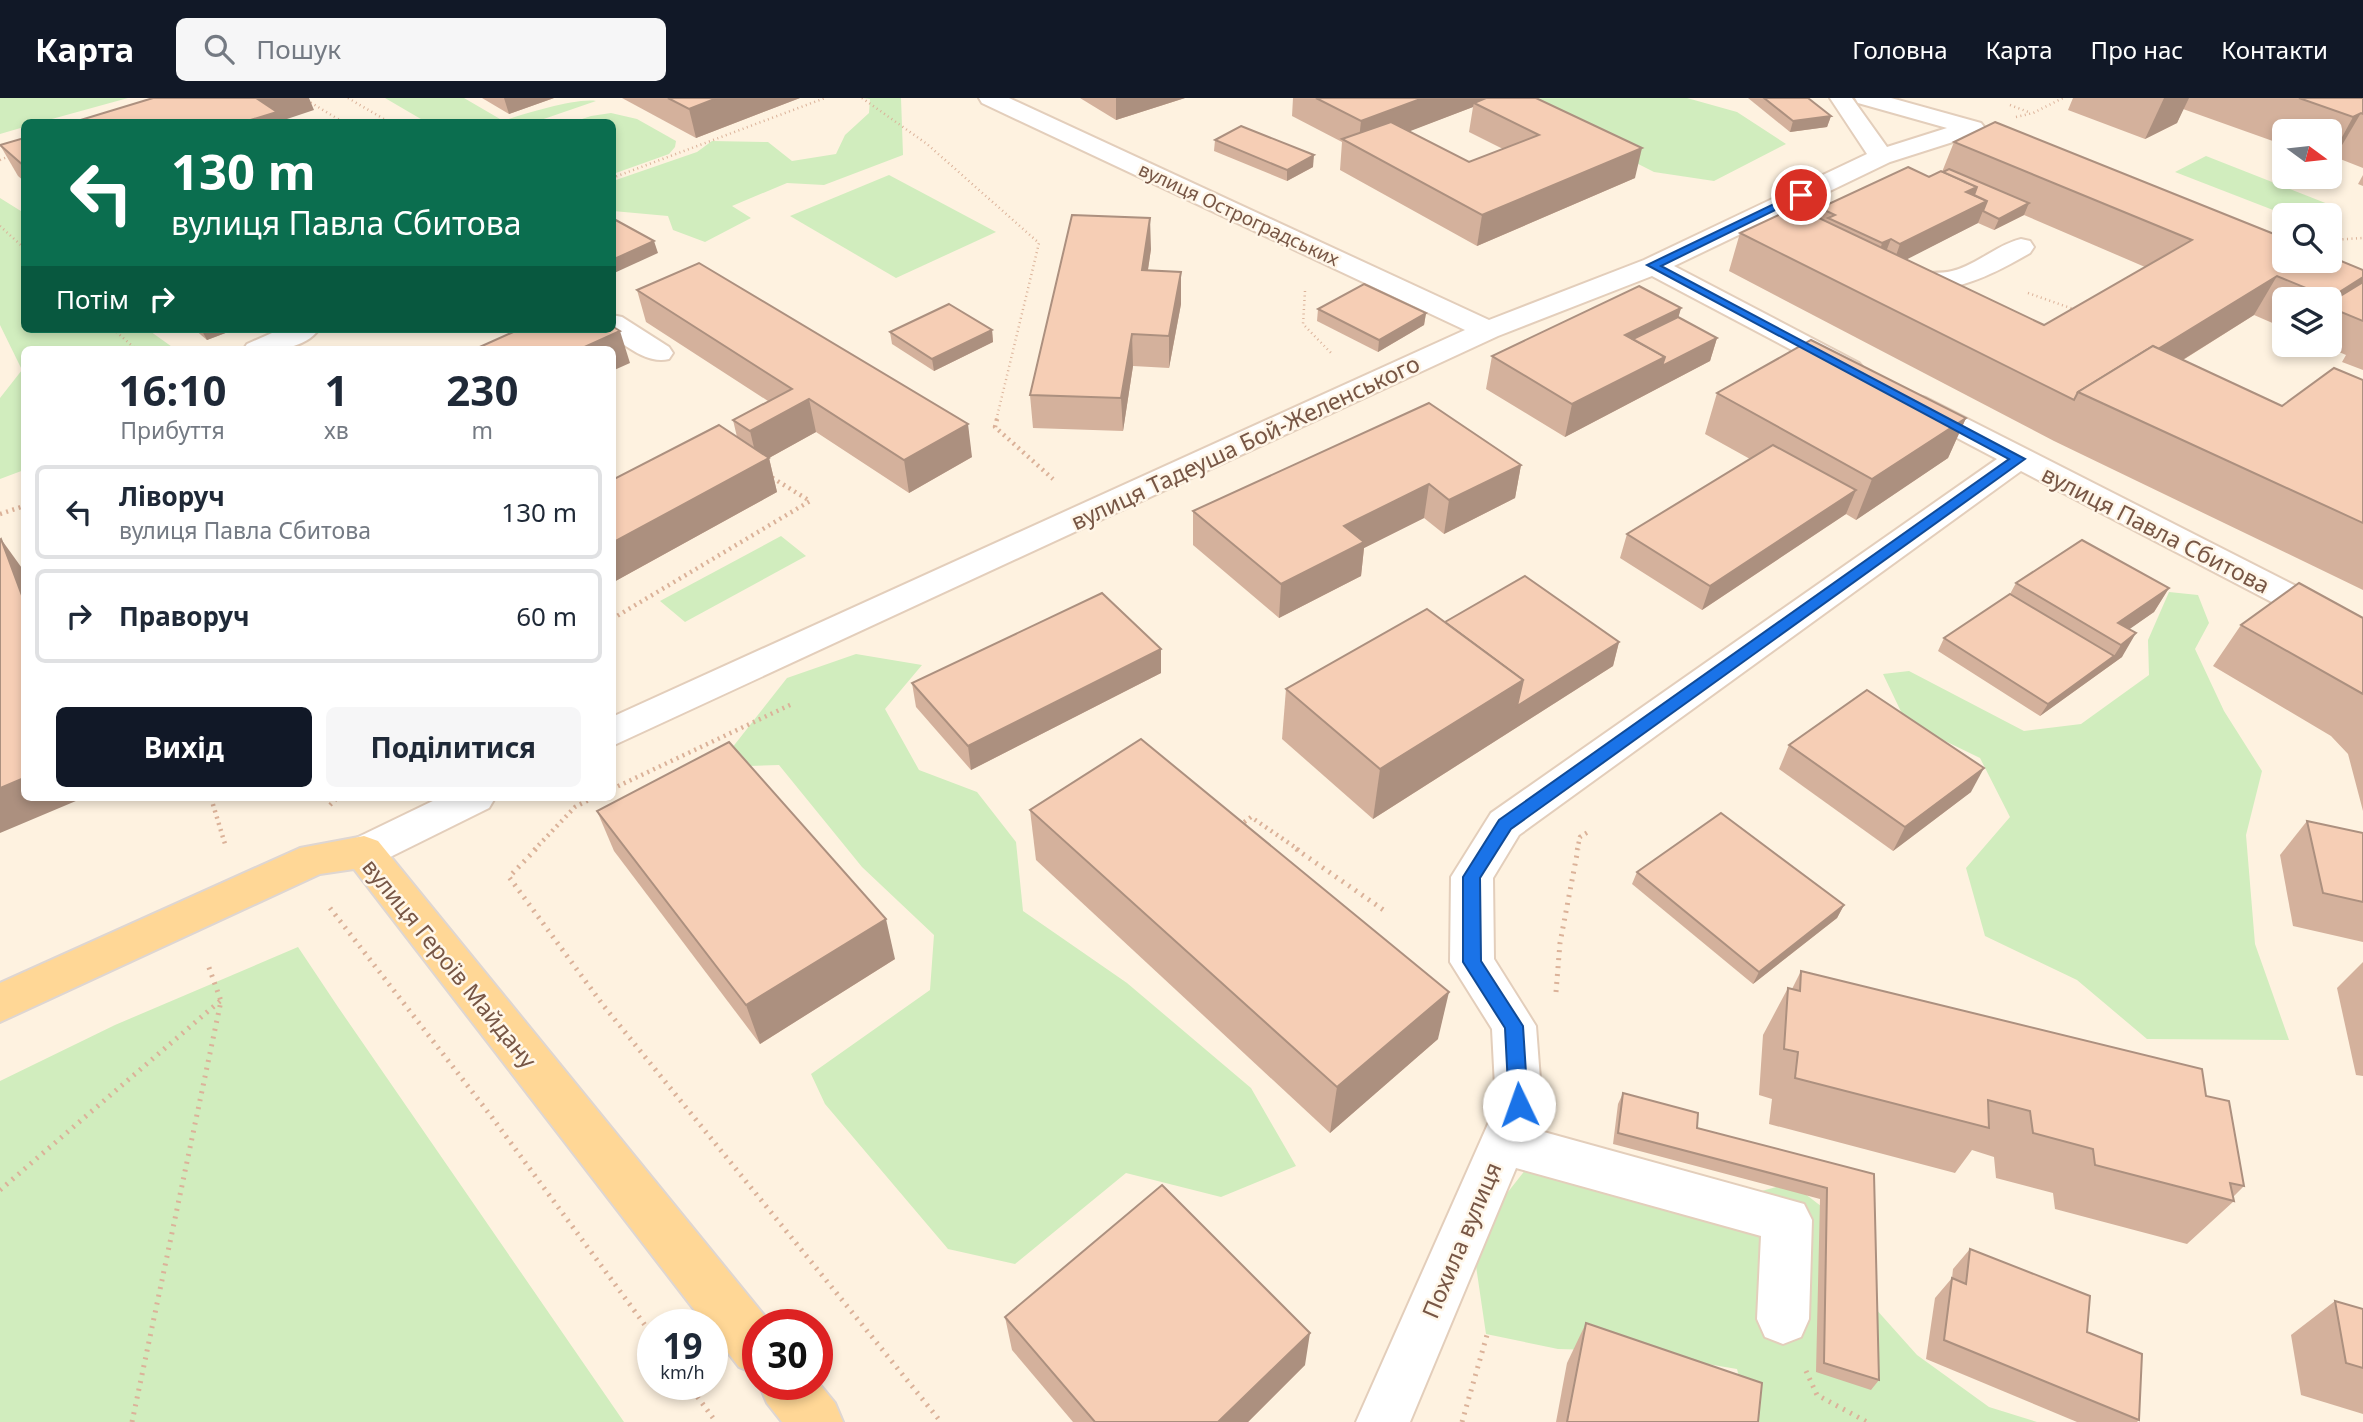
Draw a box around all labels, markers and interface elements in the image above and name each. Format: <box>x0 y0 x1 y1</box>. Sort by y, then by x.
search box <box>176 18 666 81</box>
text: Карта <box>35 27 134 72</box>
icon: search <box>200 30 238 68</box>
text: Пошук <box>256 31 341 67</box>
text: Головна <box>1852 33 1948 66</box>
text: Карта <box>1986 33 2053 66</box>
text: Про нас <box>2091 33 2183 66</box>
text: Контакти <box>2221 33 2328 66</box>
north arrow <box>2272 119 2342 189</box>
map controls <box>2272 119 2342 357</box>
text: 130 m <box>171 138 316 204</box>
icon: left <box>56 147 147 238</box>
street label: вулиця Остроградських <box>1134 156 1344 272</box>
pin <box>1771 165 1831 225</box>
icon: arrive <box>1782 176 1820 214</box>
text: вулиця Павла Сбитова <box>171 201 522 244</box>
button: search <box>2272 203 2342 273</box>
icon: right <box>143 280 181 318</box>
text: Потім <box>56 281 129 317</box>
button: layers <box>2272 287 2342 357</box>
street label: вулиця Тадеуша Бой-Желенського <box>1065 347 1425 537</box>
text: 16:10 <box>119 361 226 418</box>
text: 1 <box>324 361 348 418</box>
text: 230 <box>446 361 518 418</box>
text: Прибуття <box>120 414 225 446</box>
text: хв <box>324 414 349 446</box>
text: m <box>472 414 493 446</box>
street label: вулиця Павла Сбитова <box>2037 458 2275 600</box>
text: Ліворуч <box>119 478 225 514</box>
icon: left <box>60 493 98 531</box>
text: 130 m <box>501 494 577 530</box>
text: вулиця Павла Сбитова <box>119 514 371 546</box>
icon: right <box>60 597 98 635</box>
text: Праворуч <box>119 598 250 634</box>
text: 60 m <box>516 598 577 634</box>
button: Вихід <box>56 707 312 787</box>
button: Поділитися <box>326 707 581 787</box>
street label: вулиця Героїв Майдану <box>355 852 545 1075</box>
position arrow <box>1482 1068 1556 1142</box>
street label: Похила вулиця <box>1414 1157 1508 1323</box>
speed limit sign: 30 <box>742 1309 833 1400</box>
text: 19 <box>662 1322 703 1369</box>
text: km/h <box>660 1360 705 1384</box>

